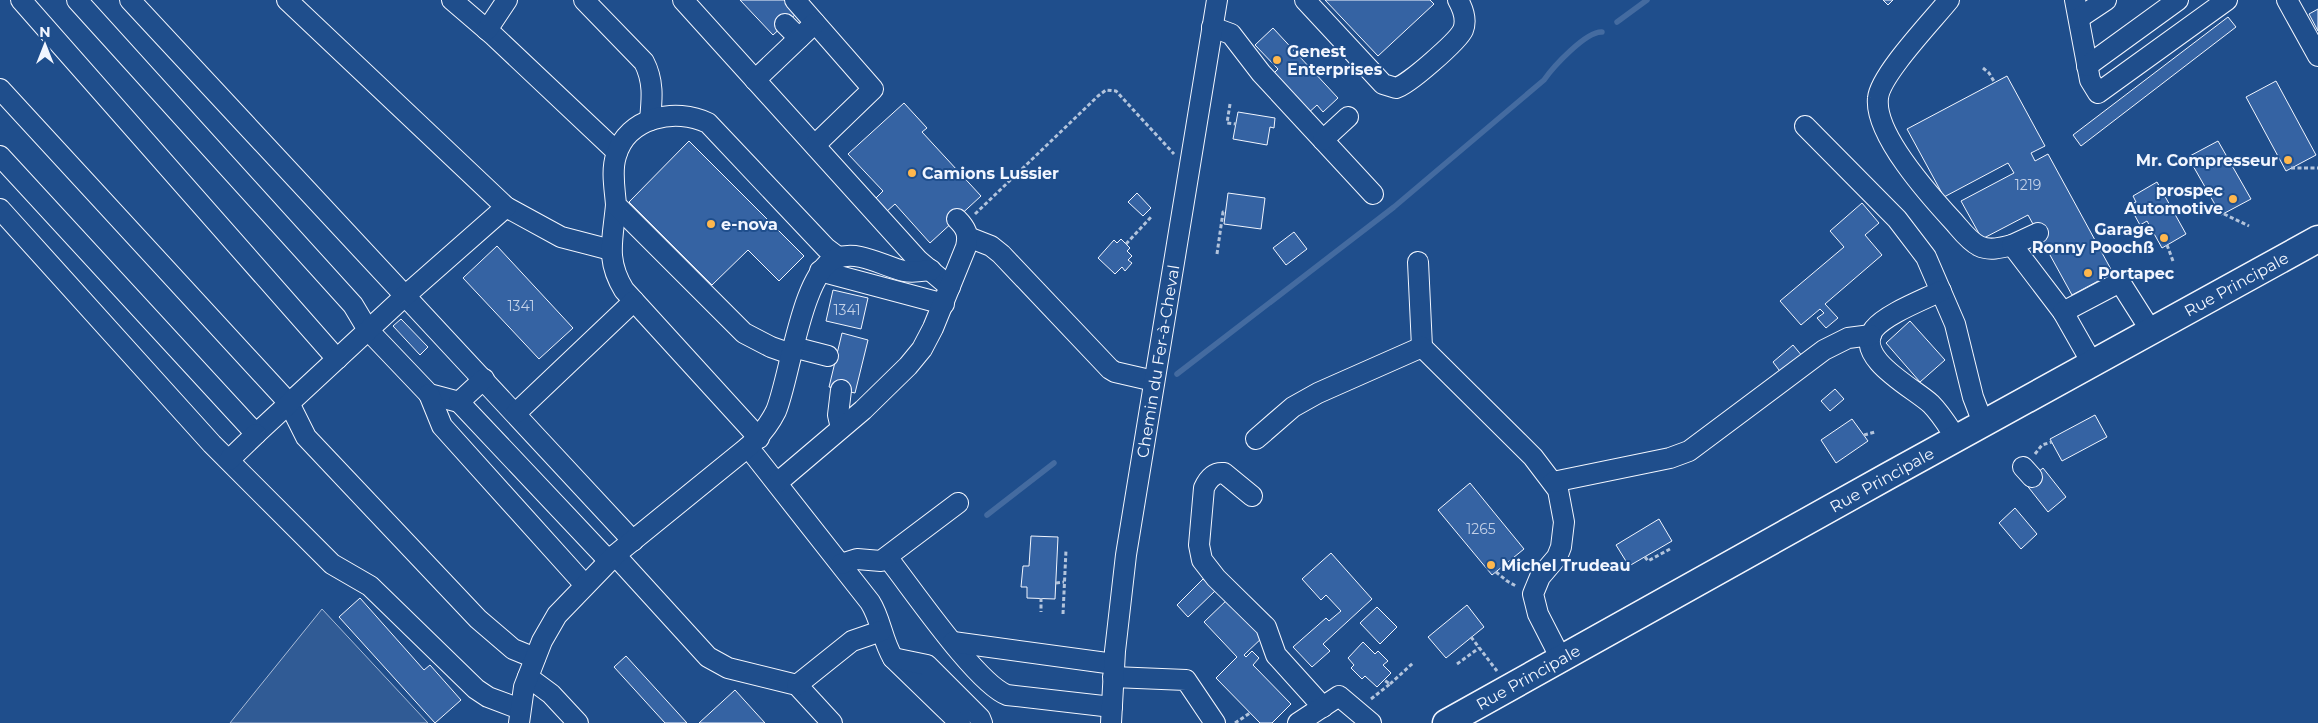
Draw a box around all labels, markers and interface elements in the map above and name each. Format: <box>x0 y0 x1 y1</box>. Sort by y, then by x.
north arrow <box>20 20 70 70</box>
text: N <box>39 23 51 41</box>
place label: Genest Enterprises <box>1287 42 1383 79</box>
marker: Genest Enterprises <box>1271 54 1283 66</box>
place label: Mr. Compresseur <box>2136 151 2278 170</box>
marker: Mr. Compresseur <box>2282 154 2294 166</box>
place label: Camions Lussier <box>922 164 1059 183</box>
marker: Camions Lussier <box>906 167 918 179</box>
house number: 1219 <box>2015 176 2041 194</box>
place label: prospec Automotive <box>2123 181 2224 218</box>
marker: prospec Automotive <box>2227 193 2239 205</box>
place label: e-nova <box>721 215 778 234</box>
marker: e-nova <box>705 218 717 230</box>
place label: Garage Ronny Poochß <box>2032 220 2154 257</box>
marker: Garage Ronny Poochß <box>2158 232 2170 244</box>
street label: Rue Principale <box>2181 248 2292 320</box>
street label: Chemin du Fer-à-Cheval <box>1133 263 1183 459</box>
place label: Portapec <box>2098 264 2175 283</box>
marker: Portapec <box>2082 267 2094 279</box>
house number: 1341 <box>508 297 534 315</box>
house number: 1341 <box>834 301 860 319</box>
street label: Rue Principale <box>1826 443 1937 516</box>
house number: 1265 <box>1466 520 1496 538</box>
place label: Michel Trudeau <box>1501 556 1630 575</box>
marker: Michel Trudeau <box>1485 559 1497 571</box>
street label: Rue Principale <box>1473 641 1583 714</box>

